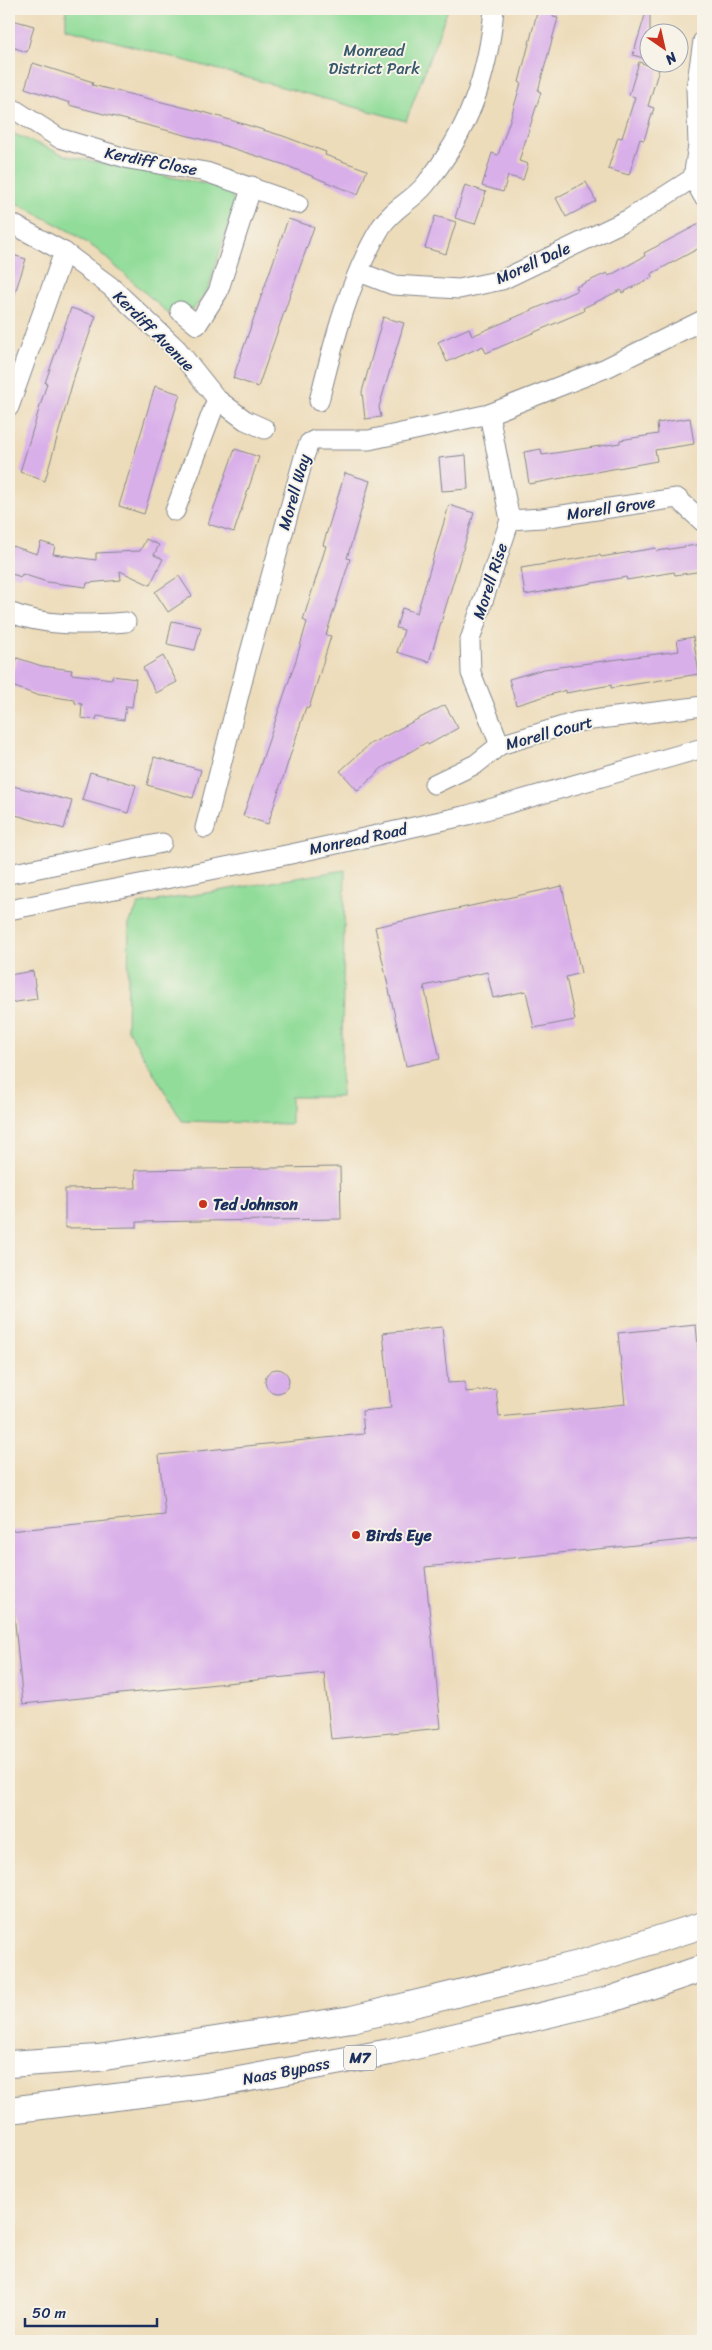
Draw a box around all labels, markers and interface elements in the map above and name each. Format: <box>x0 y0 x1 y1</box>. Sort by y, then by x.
north arrow <box>640 22 690 72</box>
park label: Monread District Park <box>328 36 420 83</box>
text: N <box>660 45 683 72</box>
street label: Kerdiff Close <box>102 138 200 184</box>
street label: Morell Dale <box>491 234 575 292</box>
street label: Kerdiff Avenue <box>106 283 202 379</box>
street label: Morell Way <box>269 450 319 533</box>
street label: Morell Grove <box>565 487 657 529</box>
street label: Morell Rise <box>464 539 516 623</box>
street label: Morell Court <box>502 707 596 759</box>
street label: Monread Road <box>306 814 411 864</box>
place label: Ted Johnson <box>213 1190 298 1219</box>
marker: Ted Johnson <box>197 1198 209 1210</box>
place label: Birds Eye <box>366 1521 432 1550</box>
marker: Birds Eye <box>350 1529 362 1541</box>
road number: M7 <box>344 2046 376 2070</box>
street label: Naas Bypass <box>240 2048 333 2094</box>
scale bar <box>25 2295 158 2327</box>
text: 50 m <box>32 2300 67 2326</box>

